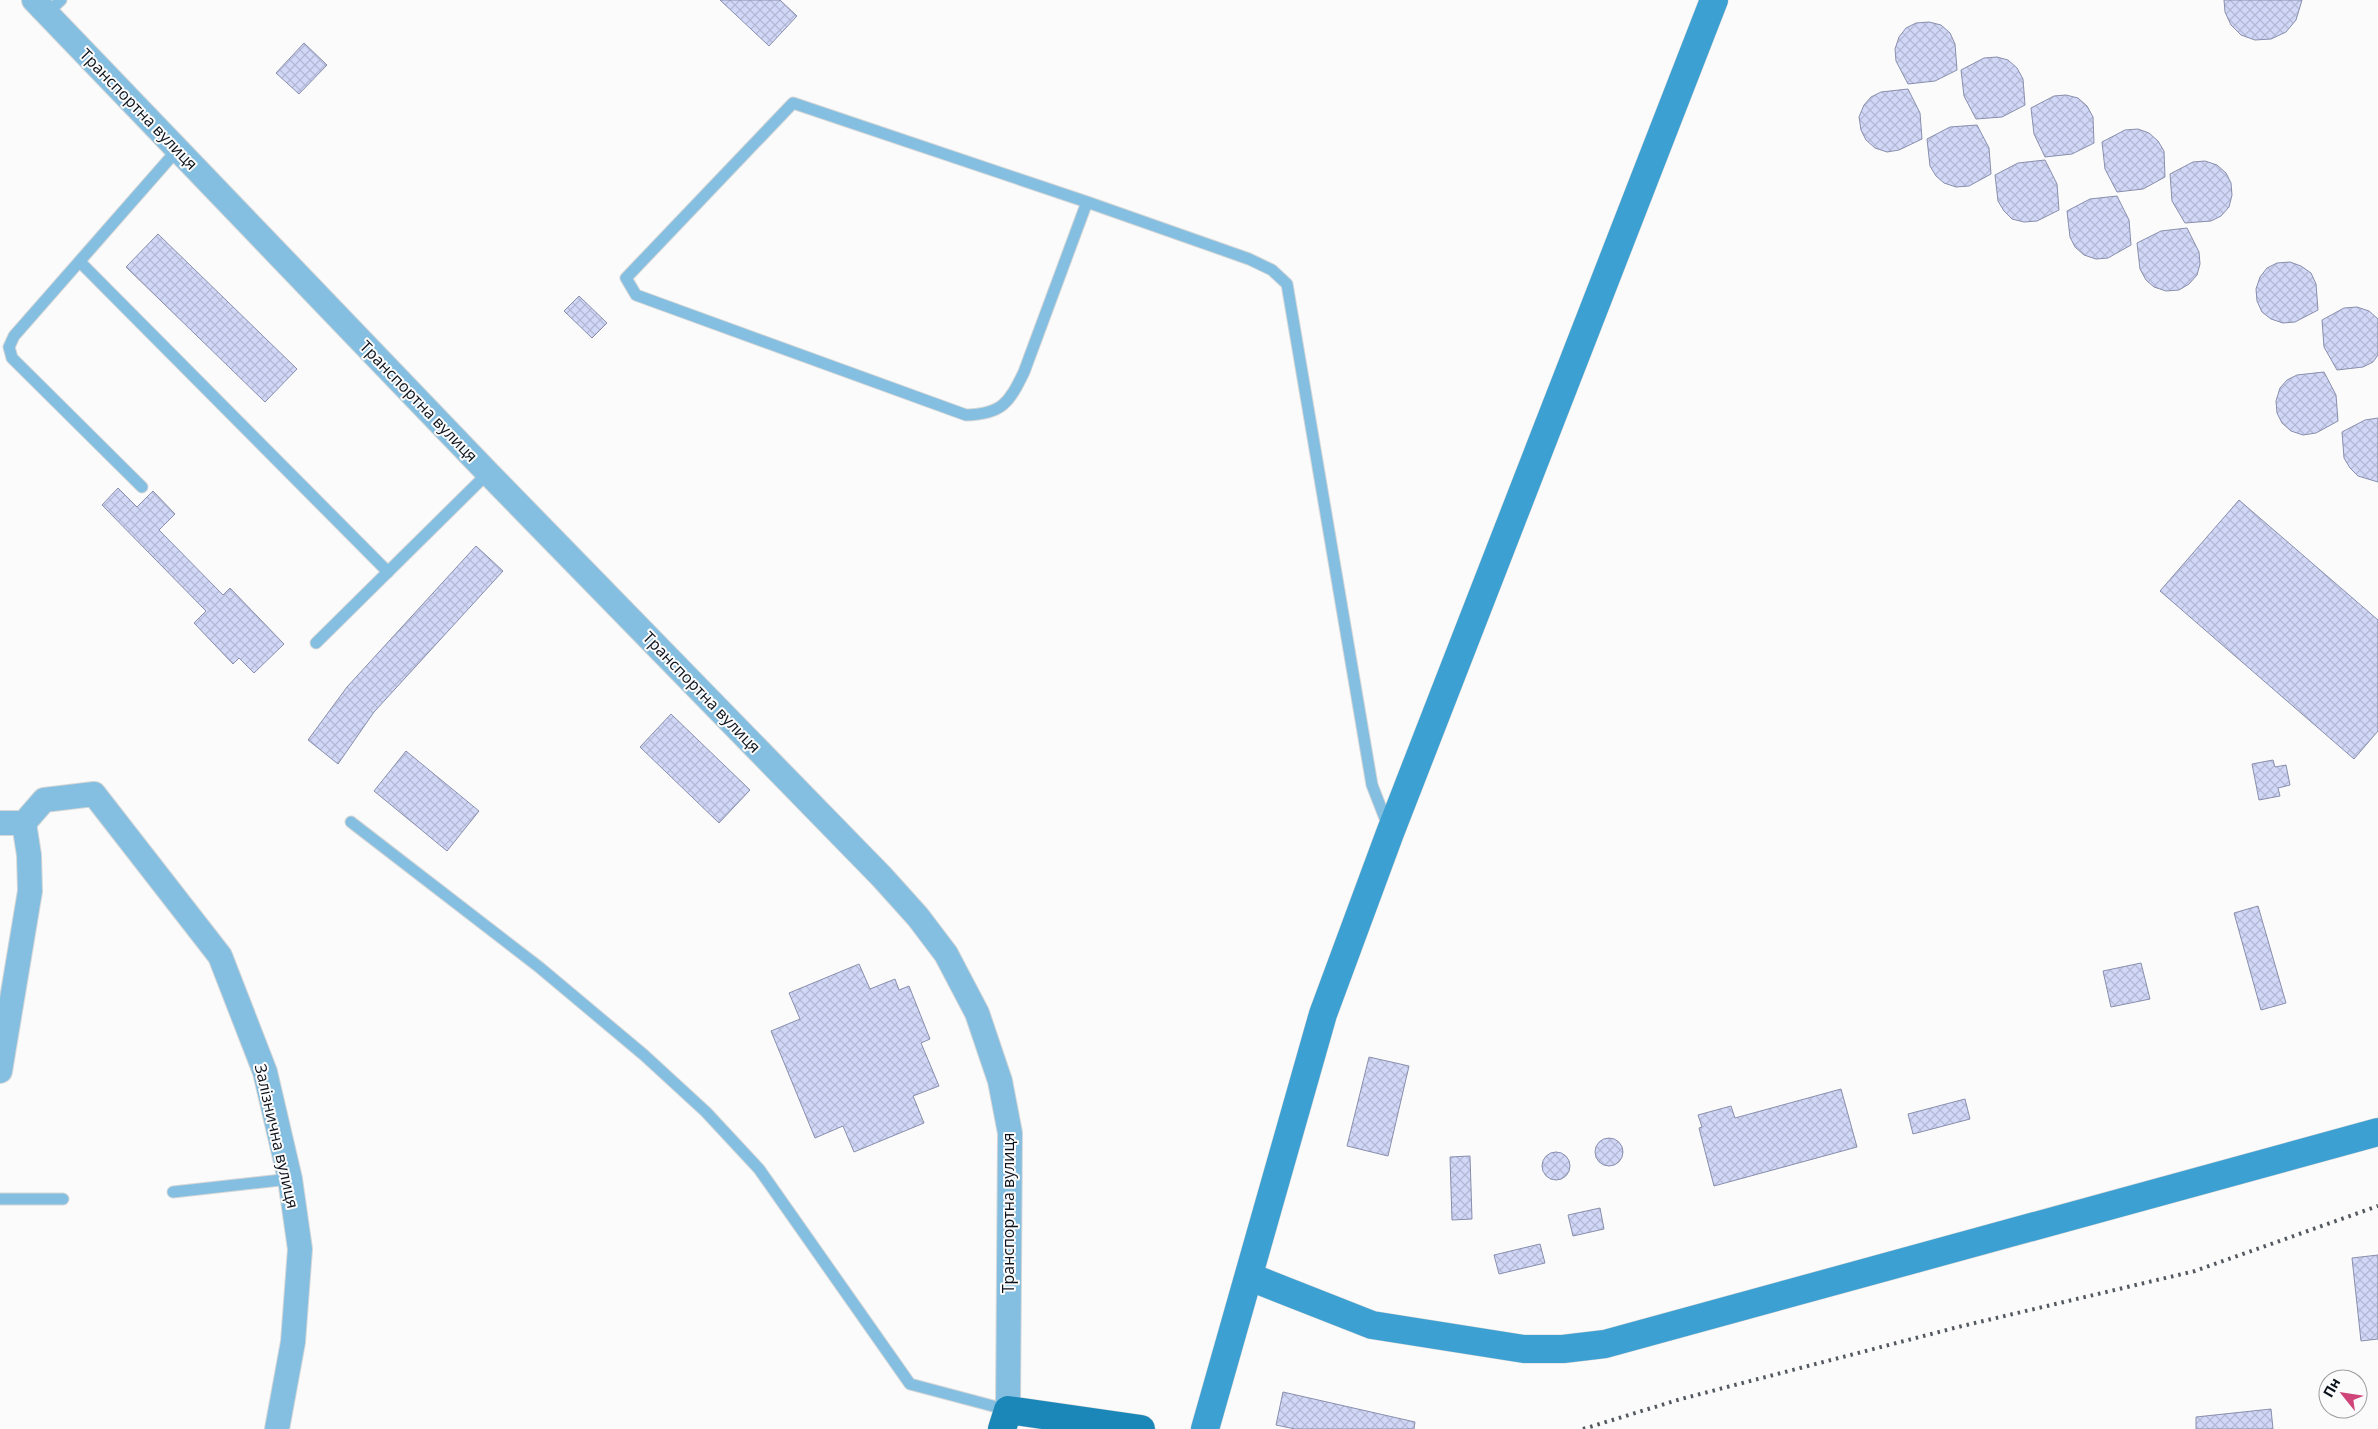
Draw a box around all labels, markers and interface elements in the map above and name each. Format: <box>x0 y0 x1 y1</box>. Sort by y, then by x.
street label: Транспортна вулиця <box>75 44 203 174</box>
street label: Транспортна вулиця <box>355 336 483 466</box>
street label: Транспортна вулиця <box>638 627 766 757</box>
street label: Залізнична вулиця <box>250 1062 304 1210</box>
street label: Транспортна вулиця <box>997 1133 1019 1293</box>
north arrow <box>2318 1369 2368 1419</box>
text: Пн <box>2318 1374 2344 1401</box>

